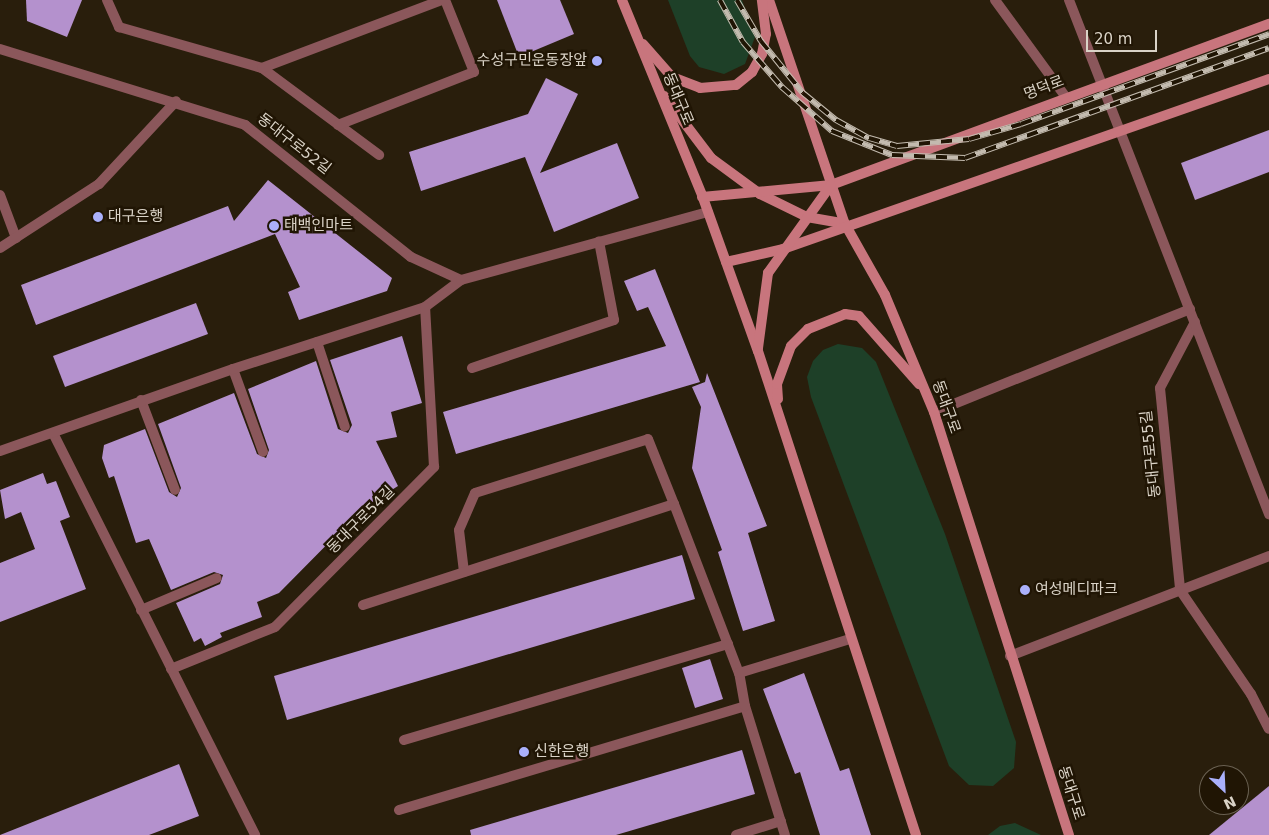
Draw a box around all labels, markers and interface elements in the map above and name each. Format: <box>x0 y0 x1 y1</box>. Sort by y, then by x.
scale bar <box>1089 20 1160 52</box>
text: 20 m <box>1094 30 1132 48</box>
place label: 수성구민운동장앞 <box>477 52 587 70</box>
marker: 수성구민운동장앞 <box>591 55 603 67</box>
street label: 동대구로 <box>659 70 697 128</box>
street label: 명덕로 <box>1021 72 1067 104</box>
street label: 동대구로52길 <box>254 110 334 178</box>
place label: 대구은행 <box>108 208 163 226</box>
marker: 대구은행 <box>92 211 104 223</box>
place label: 태백인마트 <box>284 217 353 235</box>
marker: 태백인마트 <box>268 220 280 232</box>
street label: 동대구로 <box>928 378 964 436</box>
street label: 동대구로55길 <box>1137 409 1165 499</box>
street label: 동대구로54길 <box>323 482 399 558</box>
place label: 여성메디파크 <box>1035 581 1118 599</box>
marker: 여성메디파크 <box>1019 584 1031 596</box>
place label: 신한은행 <box>534 743 589 761</box>
marker: 신한은행 <box>518 746 530 758</box>
street label: 동대구로 <box>1054 764 1088 822</box>
north arrow <box>1199 765 1249 815</box>
text: N <box>1221 793 1239 812</box>

